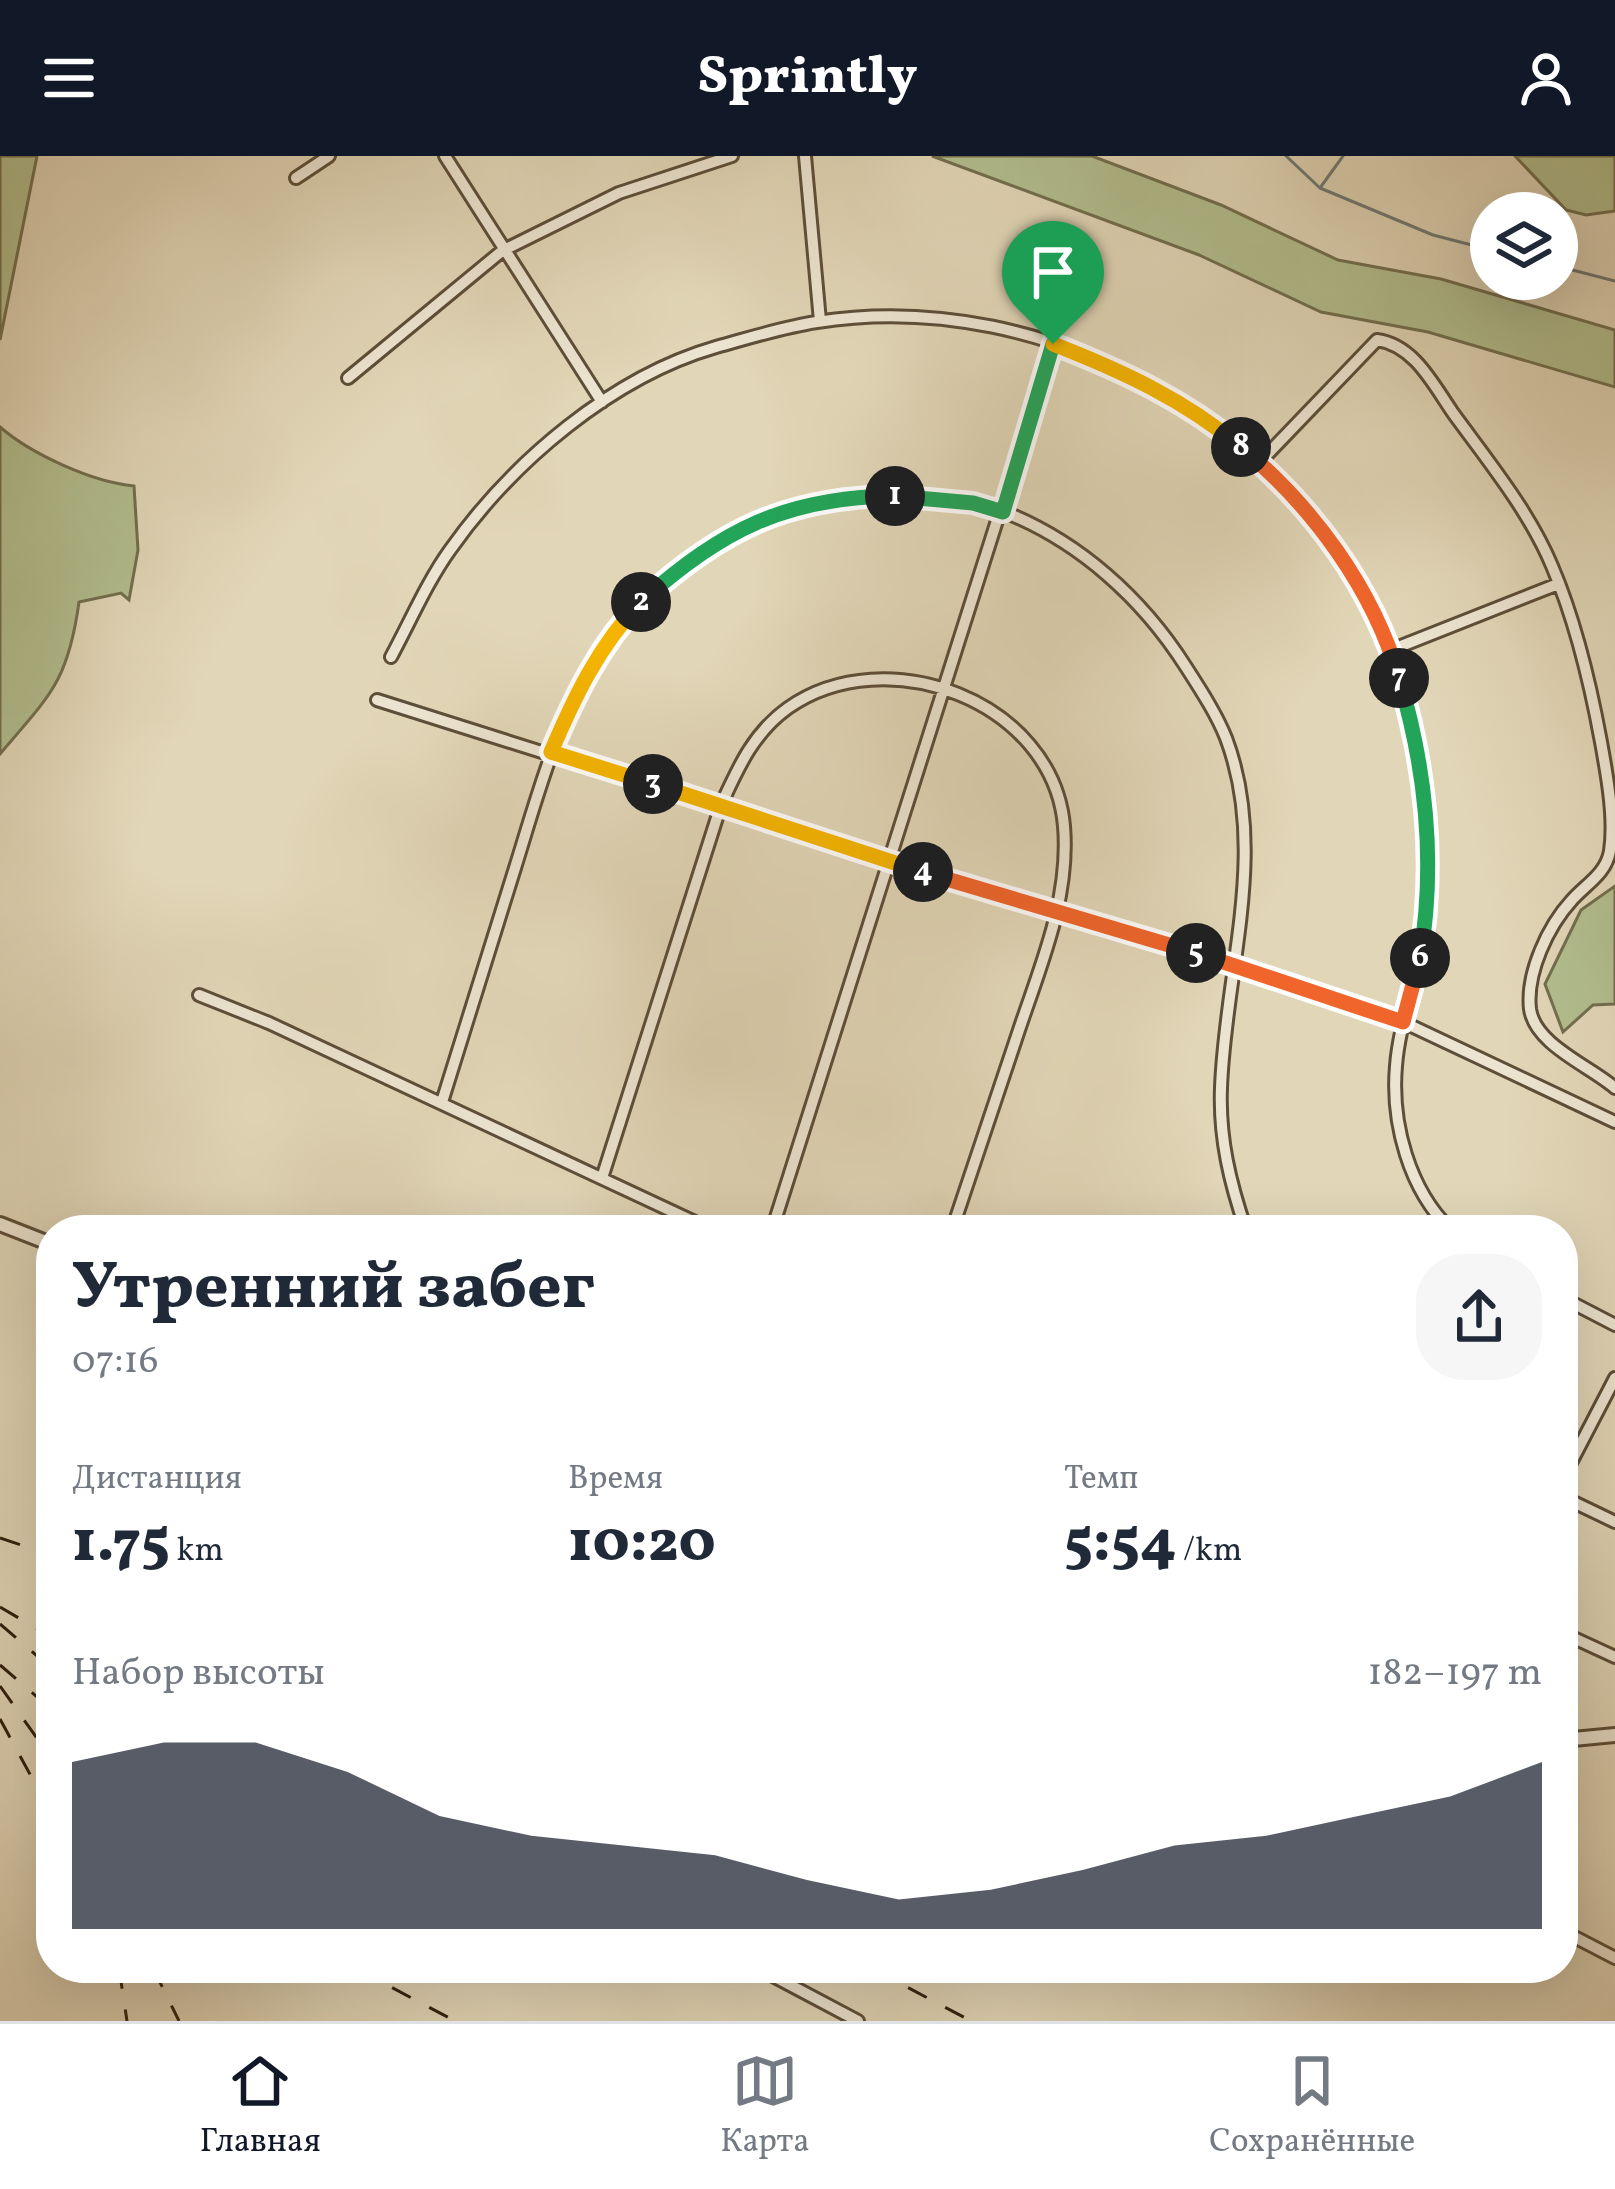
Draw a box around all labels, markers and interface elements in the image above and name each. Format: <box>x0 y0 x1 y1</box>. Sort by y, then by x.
text: Sprintly <box>698 41 917 116</box>
icon: menu <box>36 45 102 111</box>
icon: person <box>1513 45 1579 111</box>
map controls <box>1470 192 1578 300</box>
button: layers <box>1470 192 1578 300</box>
pin <box>1002 221 1104 344</box>
icon: arrive <box>1020 239 1086 305</box>
pin: 8 <box>1211 417 1271 477</box>
text: 8 <box>1232 424 1250 470</box>
pin: 1 <box>865 466 925 526</box>
text: 1 <box>888 473 902 519</box>
pin: 2 <box>611 572 671 632</box>
text: 2 <box>632 579 650 625</box>
pin: 7 <box>1369 648 1429 708</box>
text: 7 <box>1391 655 1407 701</box>
pin: 3 <box>623 754 683 814</box>
text: 3 <box>645 761 661 807</box>
pin: 4 <box>893 842 953 902</box>
text: 4 <box>913 849 933 895</box>
pin: 5 <box>1166 923 1226 983</box>
pin: 6 <box>1390 928 1450 988</box>
text: 5 <box>1188 930 1204 976</box>
text: 6 <box>1411 935 1429 981</box>
text: Утренний забег <box>72 1244 595 1336</box>
button: share <box>1416 1254 1542 1380</box>
text: 07:16 <box>72 1335 158 1389</box>
text: Дистанция <box>72 1457 242 1503</box>
text: Время <box>568 1457 663 1503</box>
text: Темп <box>1064 1457 1138 1503</box>
text: 1.75 <box>72 1503 170 1586</box>
text: 10:20 <box>568 1503 716 1586</box>
text: 5:54 <box>1064 1503 1176 1586</box>
text: km <box>170 1529 224 1575</box>
text: /km <box>1176 1529 1242 1575</box>
text: Набор высоты <box>72 1647 325 1701</box>
text: 182–197 m <box>1367 1647 1542 1701</box>
tab: Главная <box>200 2048 321 2166</box>
tab: Карта <box>720 2048 810 2166</box>
tab: Сохранённые <box>1209 2048 1415 2166</box>

